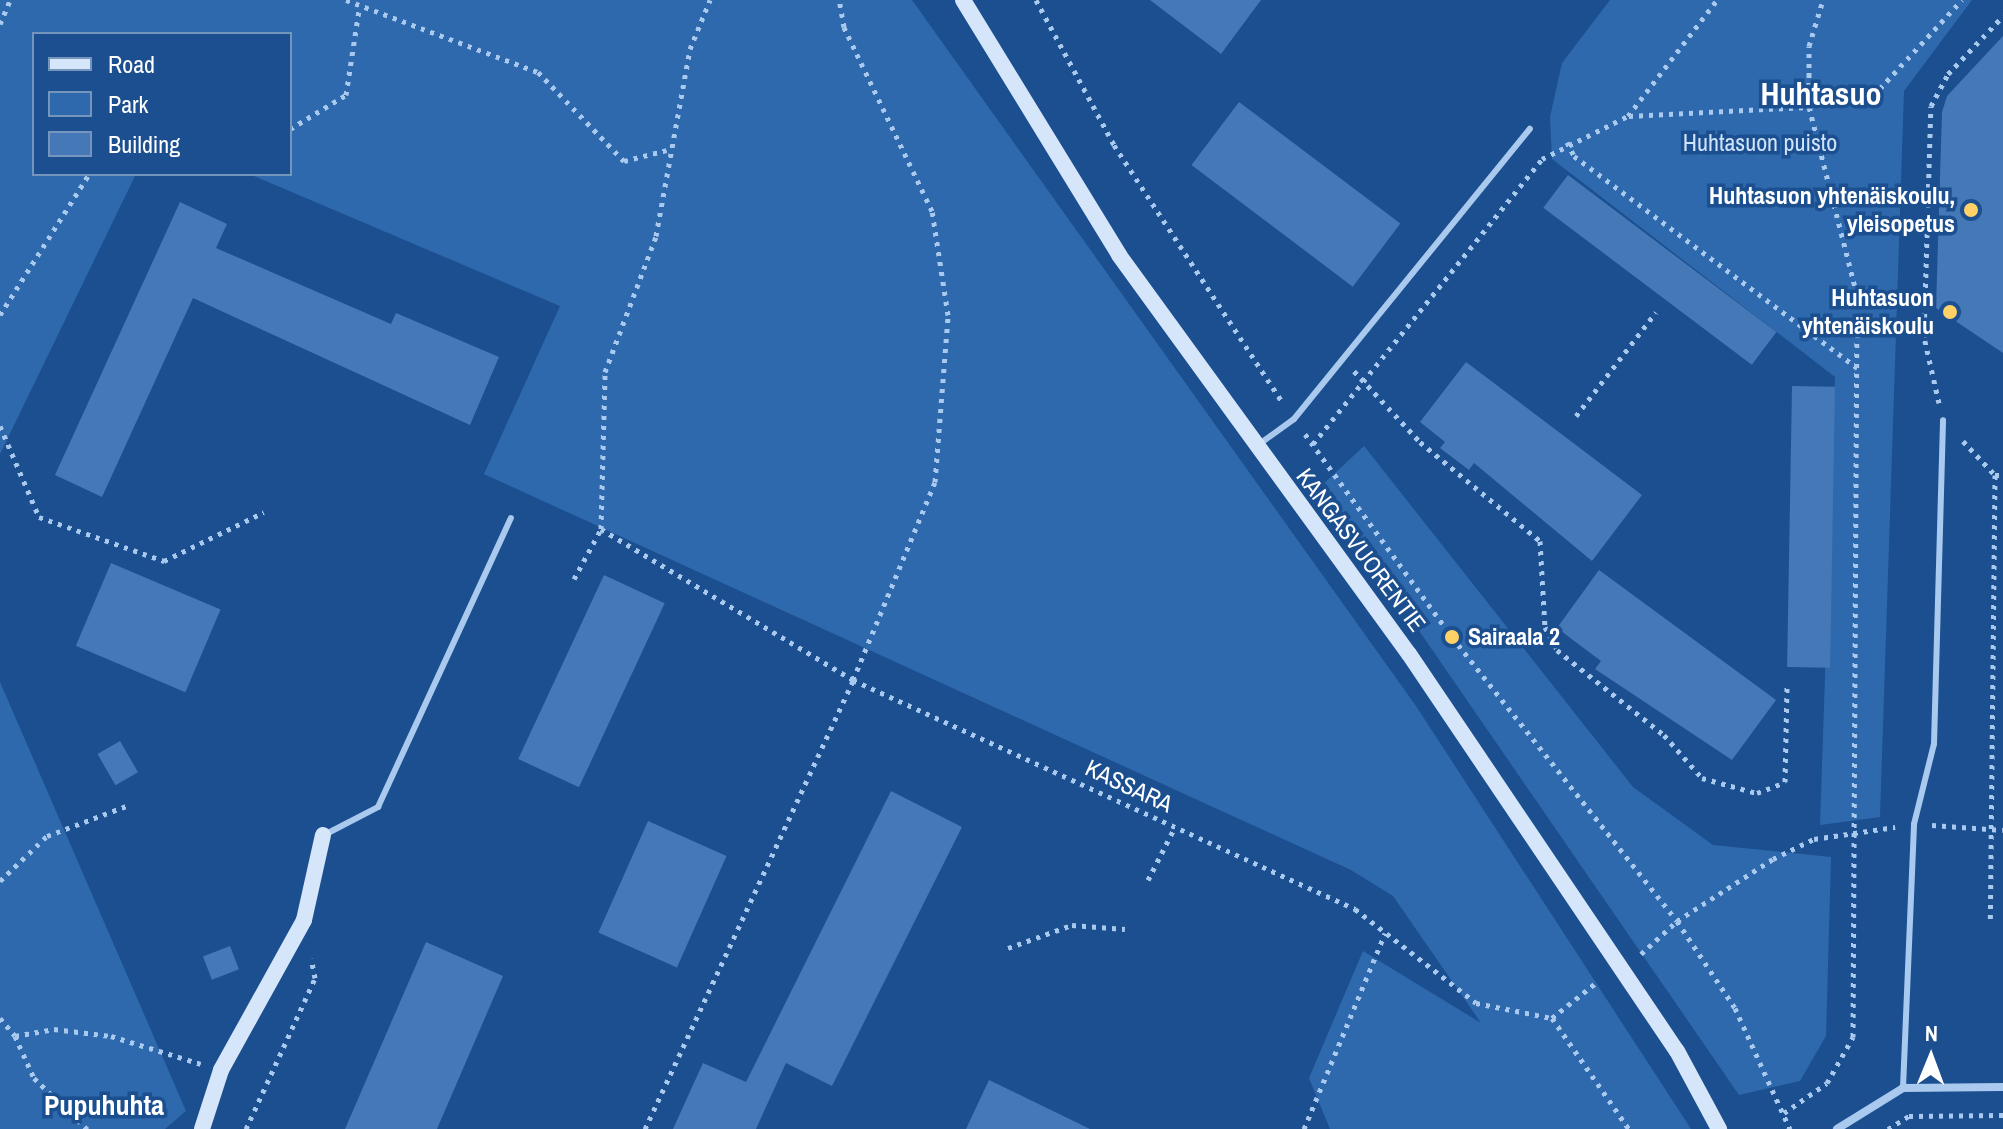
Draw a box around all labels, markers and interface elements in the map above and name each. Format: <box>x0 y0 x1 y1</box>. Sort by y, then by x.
legend <box>32 32 292 176</box>
text: Road <box>108 48 155 80</box>
district label: Huhtasuo <box>1761 75 1881 113</box>
text: Park <box>108 88 148 120</box>
text: Building <box>108 128 180 160</box>
park label: Huhtasuon puisto <box>1683 129 1837 157</box>
place label: Huhtasuon yhtenäiskoulu, yleisopetus <box>1709 182 1955 238</box>
marker: Huhtasuon yhtenäiskoulu, yleisopetus <box>1962 201 1980 219</box>
place label: Huhtasuon yhtenäiskoulu <box>1802 284 1934 340</box>
marker: Huhtasuon yhtenäiskoulu <box>1941 303 1959 321</box>
street label: KANGASVUORENTIE <box>1290 463 1432 637</box>
place label: Sairaala 2 <box>1468 623 1560 651</box>
marker: Sairaala 2 <box>1443 628 1461 646</box>
street label: KASSARA <box>1081 753 1177 819</box>
north arrow <box>1891 1017 1971 1097</box>
text: N <box>1925 1018 1938 1048</box>
district label: Pupuhuhta <box>44 1088 164 1122</box>

